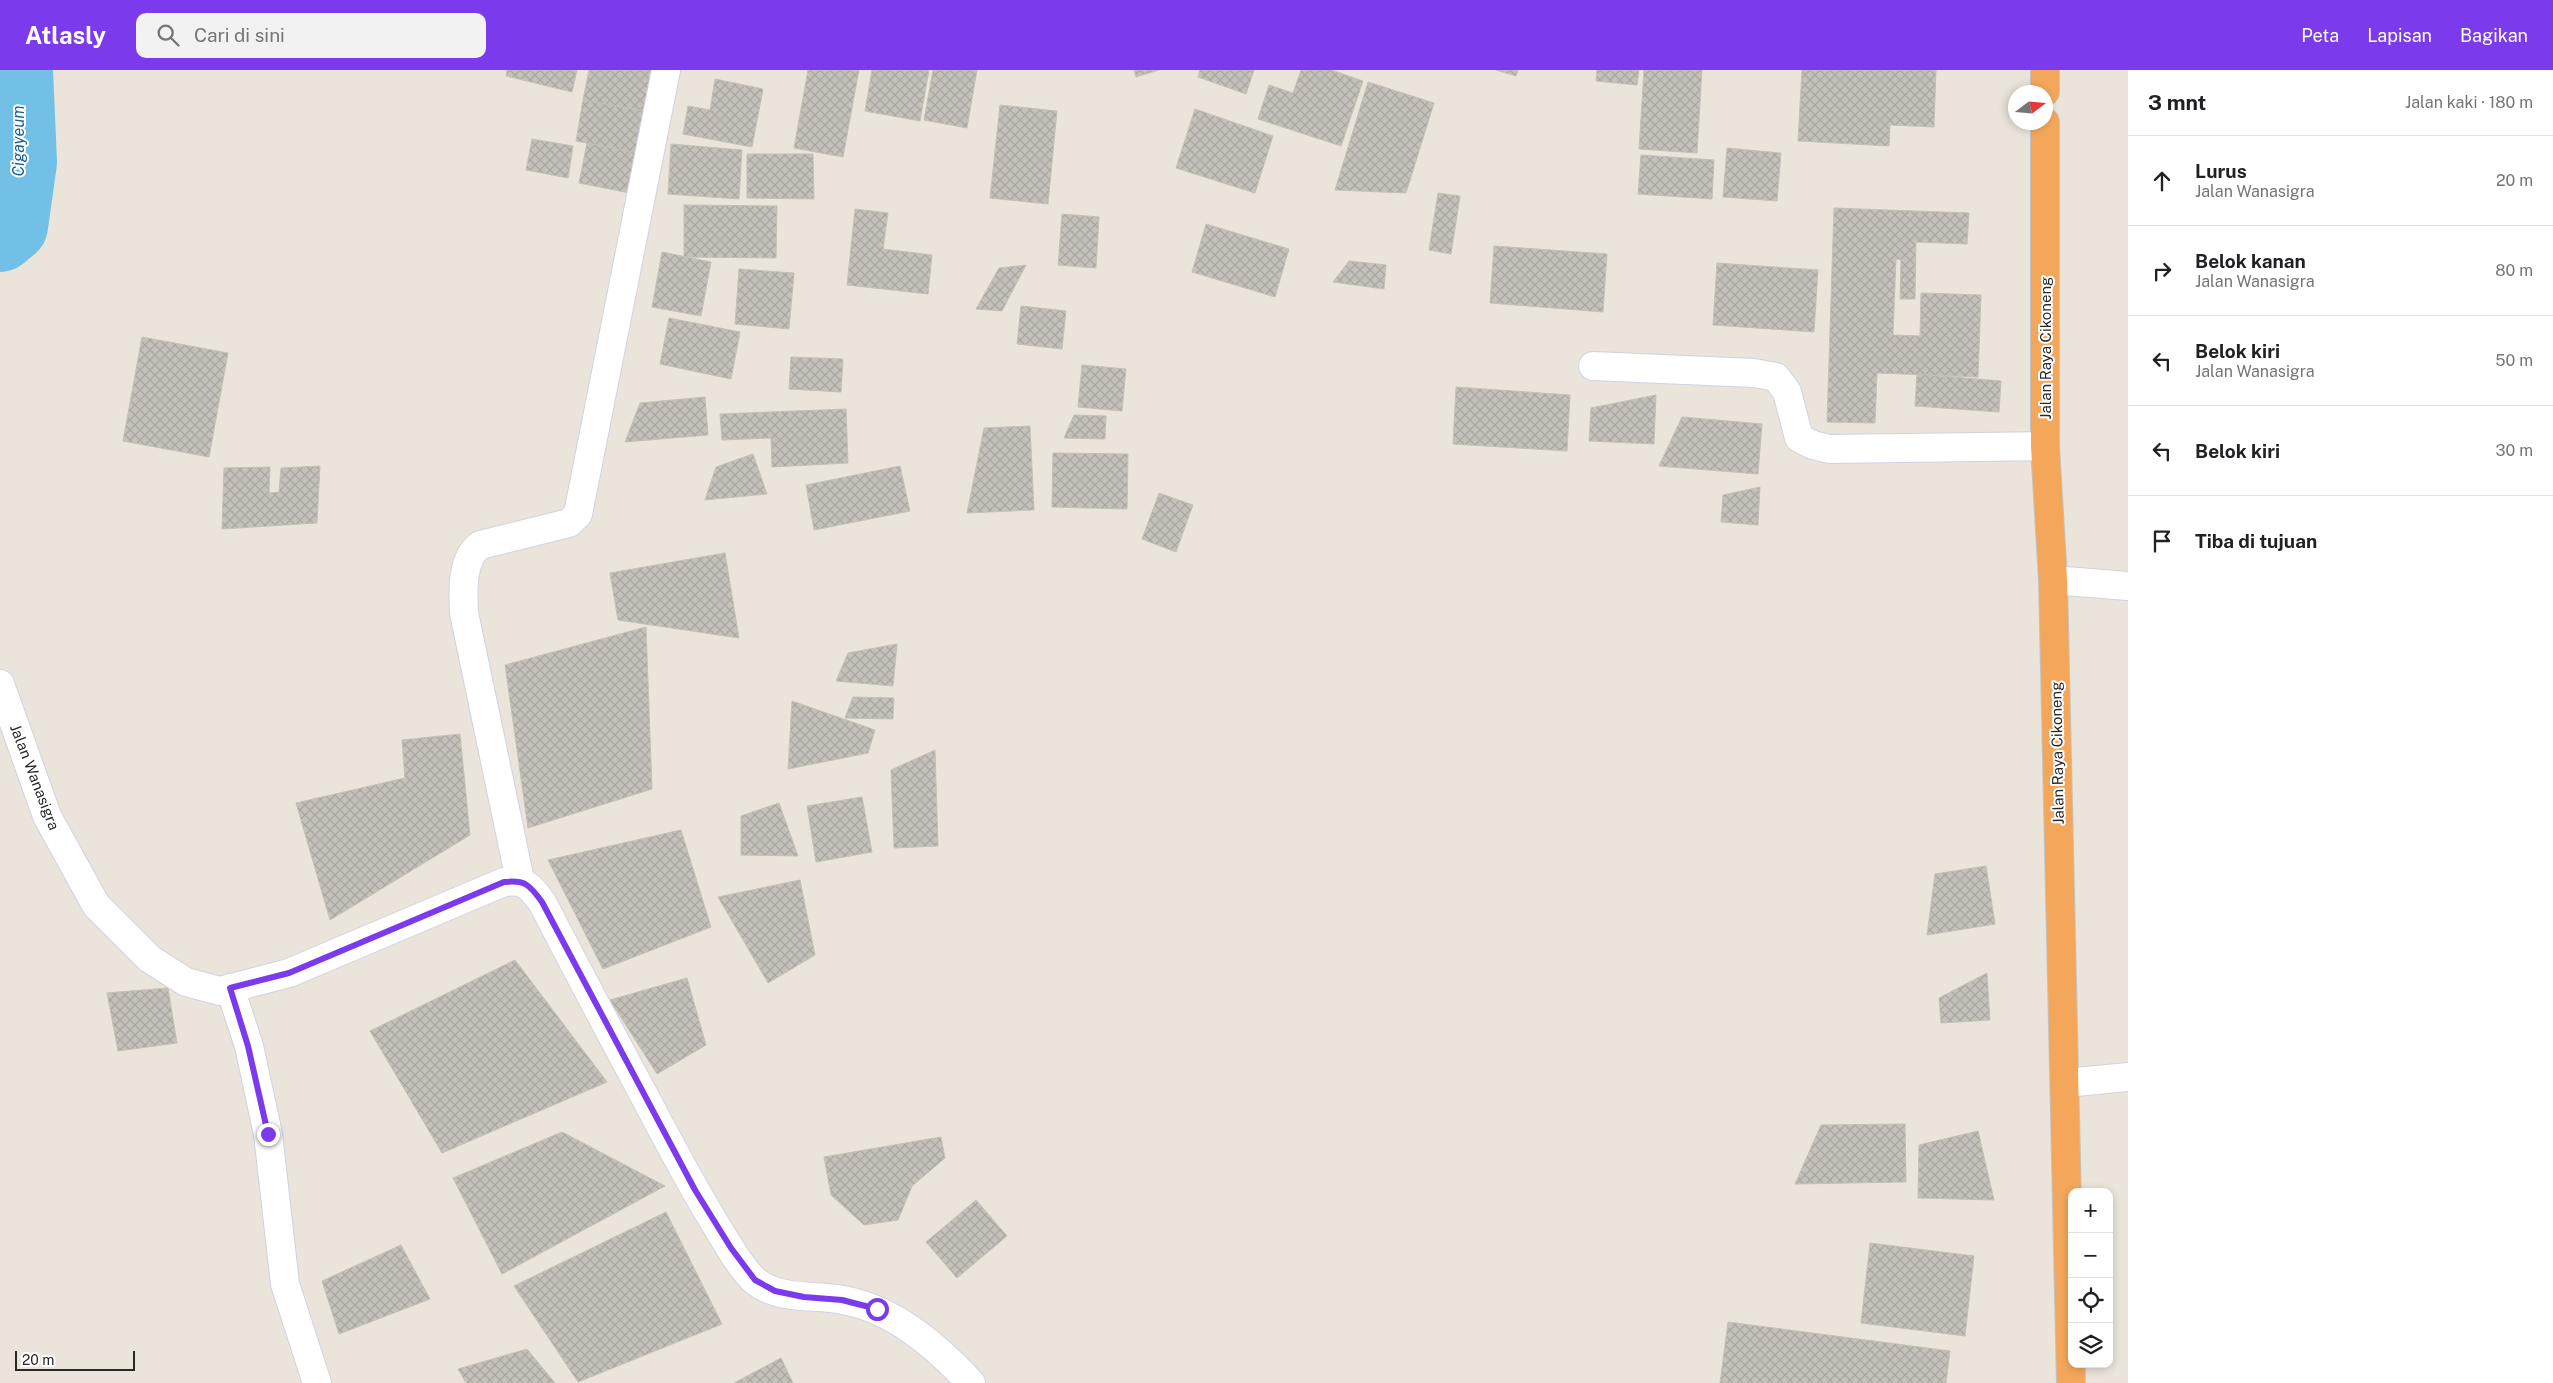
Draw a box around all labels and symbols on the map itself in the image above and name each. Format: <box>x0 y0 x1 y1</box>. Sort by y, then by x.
north arrow <box>2008 85 2053 130</box>
water label: Cigayeum <box>9 105 28 177</box>
street label: Jalan Raya Cikoneng <box>2037 277 2054 419</box>
street label: Jalan Raya Cikoneng <box>2047 681 2067 825</box>
street label: Jalan Wanasigra <box>7 722 63 832</box>
route end <box>257 1123 280 1146</box>
route start <box>866 1298 889 1321</box>
scale bar <box>15 1348 135 1371</box>

